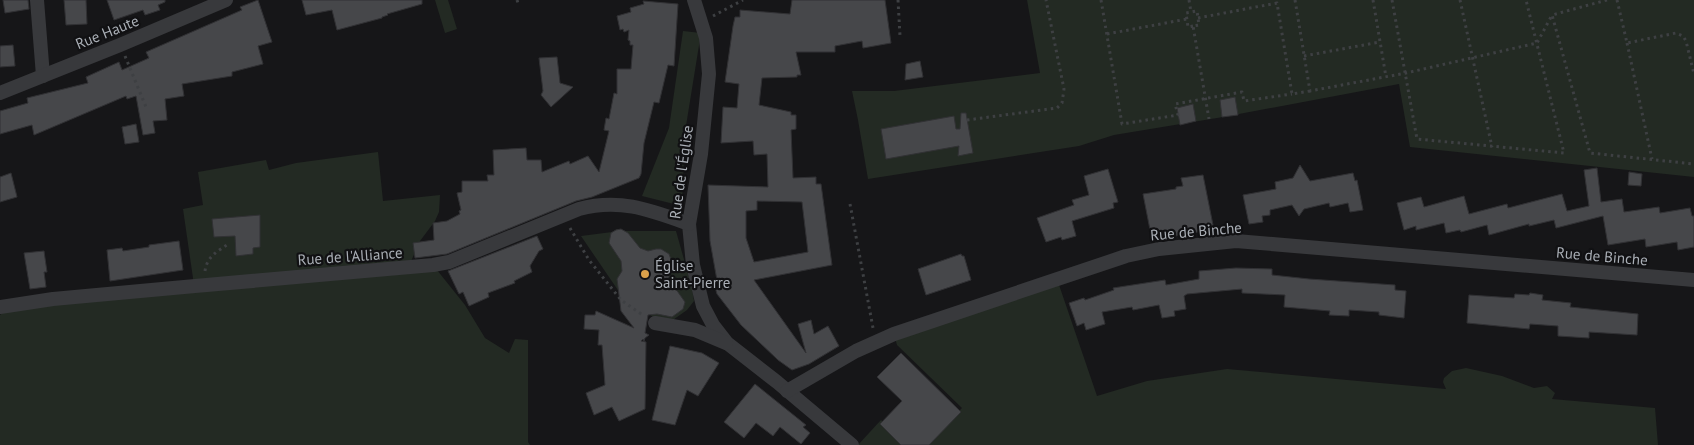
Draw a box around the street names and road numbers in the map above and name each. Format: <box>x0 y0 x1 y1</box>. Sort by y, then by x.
street label: Rue Haute <box>73 11 141 53</box>
street label: Rue de l'Église <box>665 124 697 220</box>
street label: Rue de Binche <box>1149 218 1243 244</box>
street label: Rue de l'Alliance <box>297 243 403 269</box>
street label: Rue de Binche <box>1555 243 1649 269</box>

